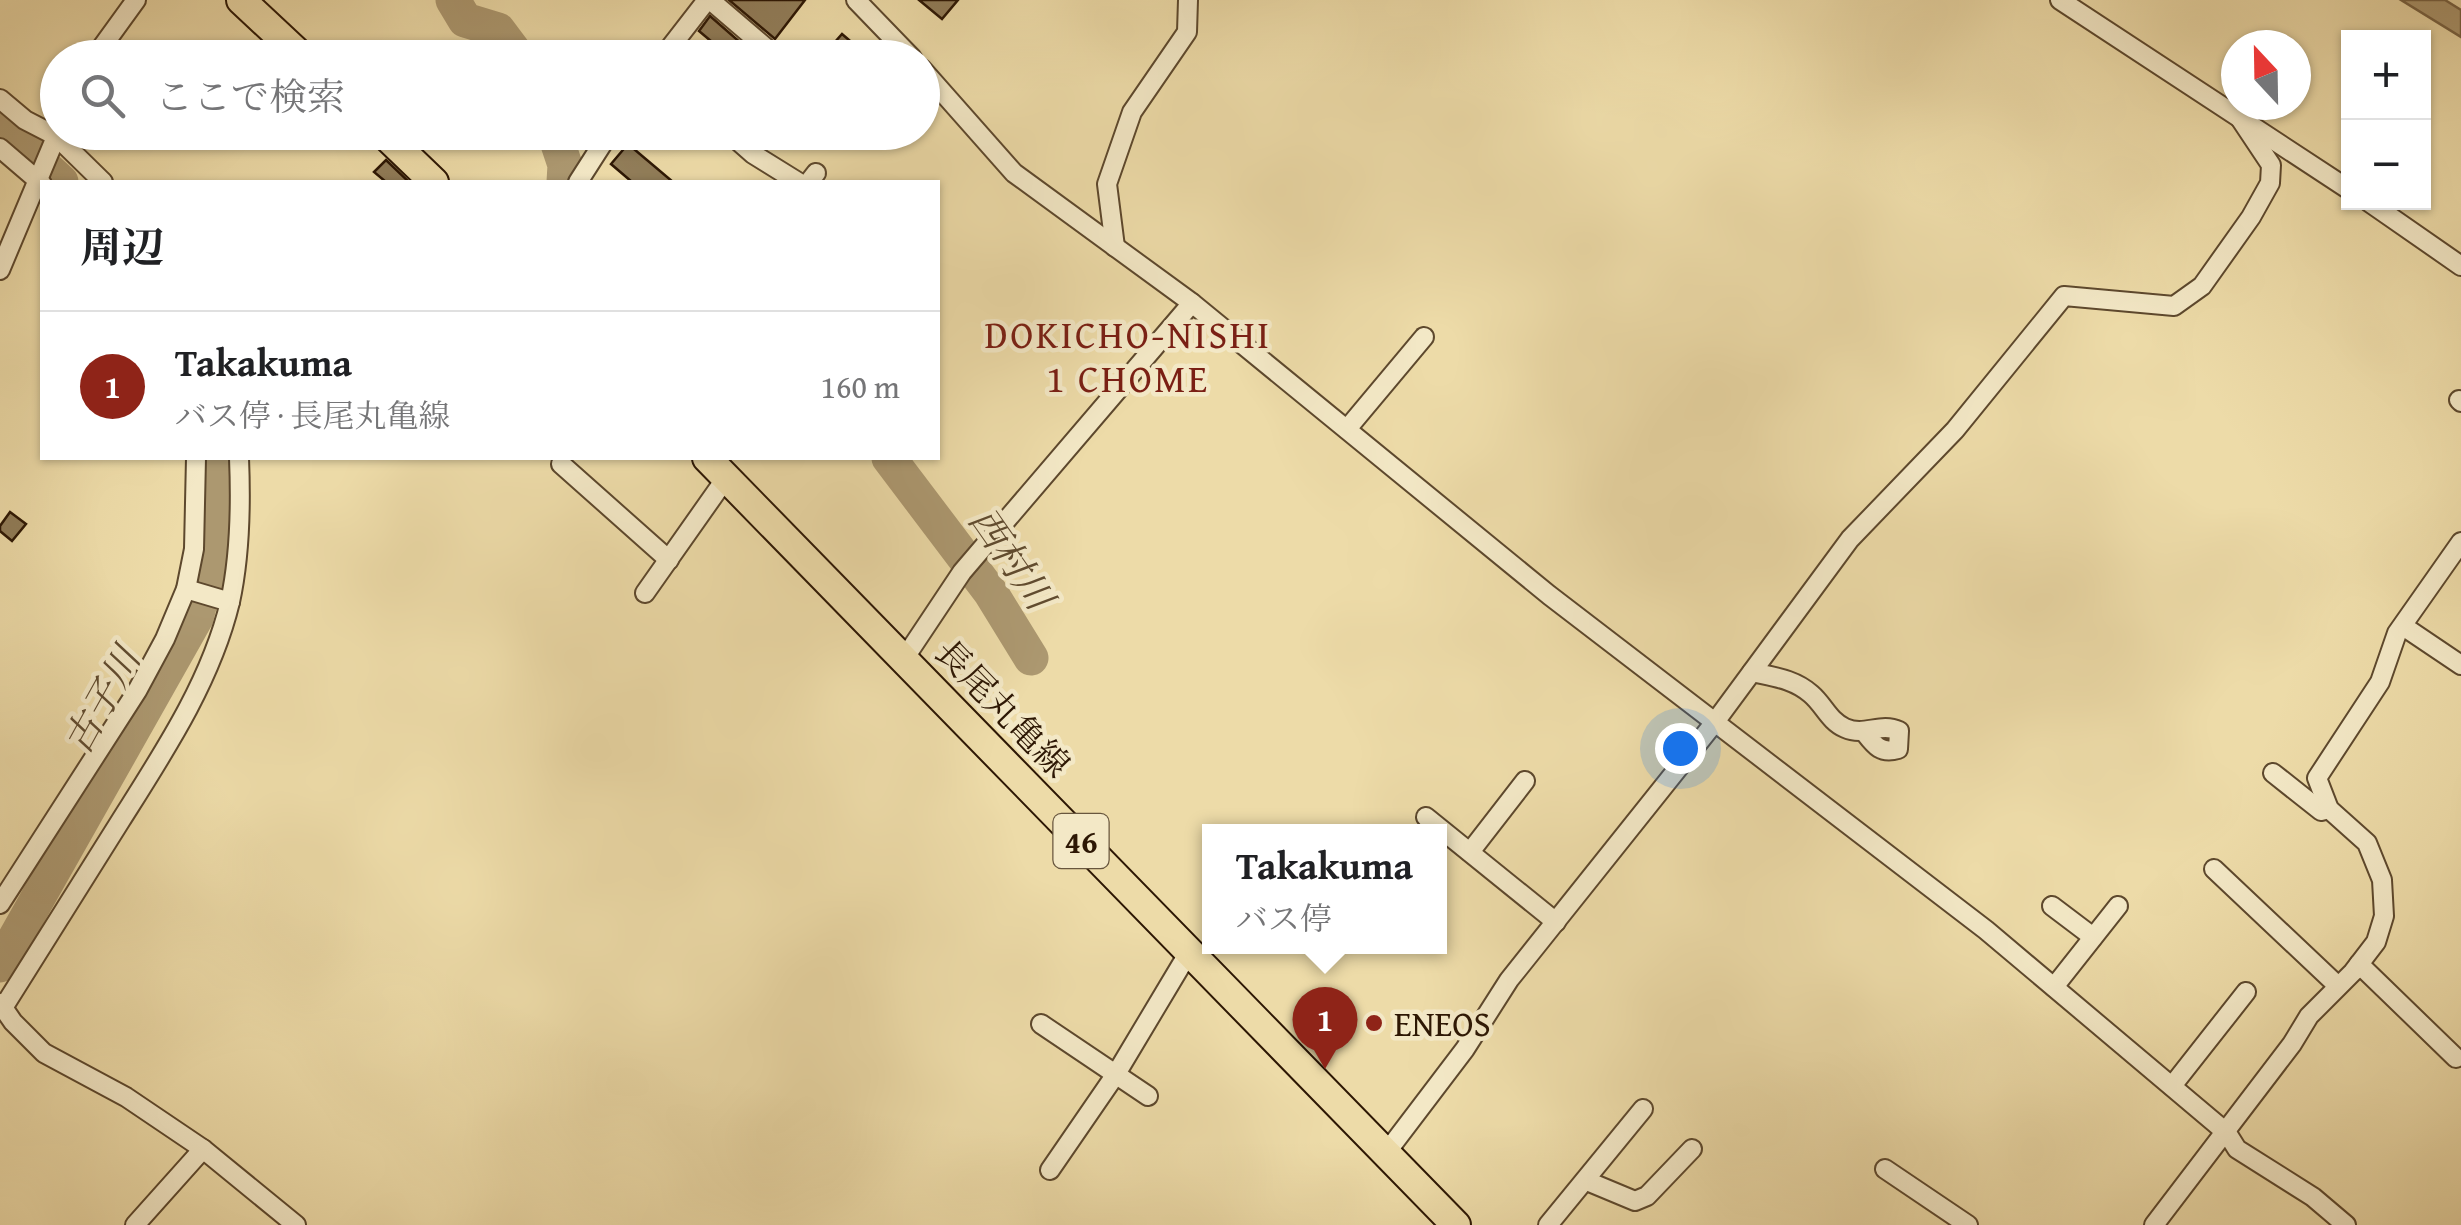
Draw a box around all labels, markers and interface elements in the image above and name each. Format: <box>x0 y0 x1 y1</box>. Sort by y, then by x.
north arrow <box>2221 30 2311 120</box>
map controls <box>2341 30 2431 210</box>
button: + <box>2341 30 2431 120</box>
search box <box>40 40 940 150</box>
icon: search <box>75 68 130 123</box>
text: ここで検索 <box>155 68 345 124</box>
button: − <box>2341 120 2431 210</box>
text: 周辺 <box>80 216 164 277</box>
district label: DOKICHO-NISHI 1 CHOME <box>985 306 1271 406</box>
text: Takakuma <box>175 334 352 390</box>
text: 1 <box>104 363 121 410</box>
text: 160 m <box>821 363 900 410</box>
text: バス停 · 長尾丸亀線 <box>175 392 450 439</box>
water label: 西村川 <box>956 495 1070 624</box>
street label: 長尾丸亀線 <box>924 627 1082 789</box>
water label: 古子川 <box>49 633 155 763</box>
your location <box>1655 723 1706 774</box>
road number: 46 <box>1054 814 1108 868</box>
popup <box>1202 824 1447 954</box>
text: Takakuma <box>1236 837 1413 893</box>
text: バス停 <box>1236 895 1332 942</box>
pin: 1 <box>1292 986 1358 1069</box>
place label: ENEOS <box>1394 998 1491 1049</box>
marker: ENEOS <box>1363 1012 1385 1034</box>

